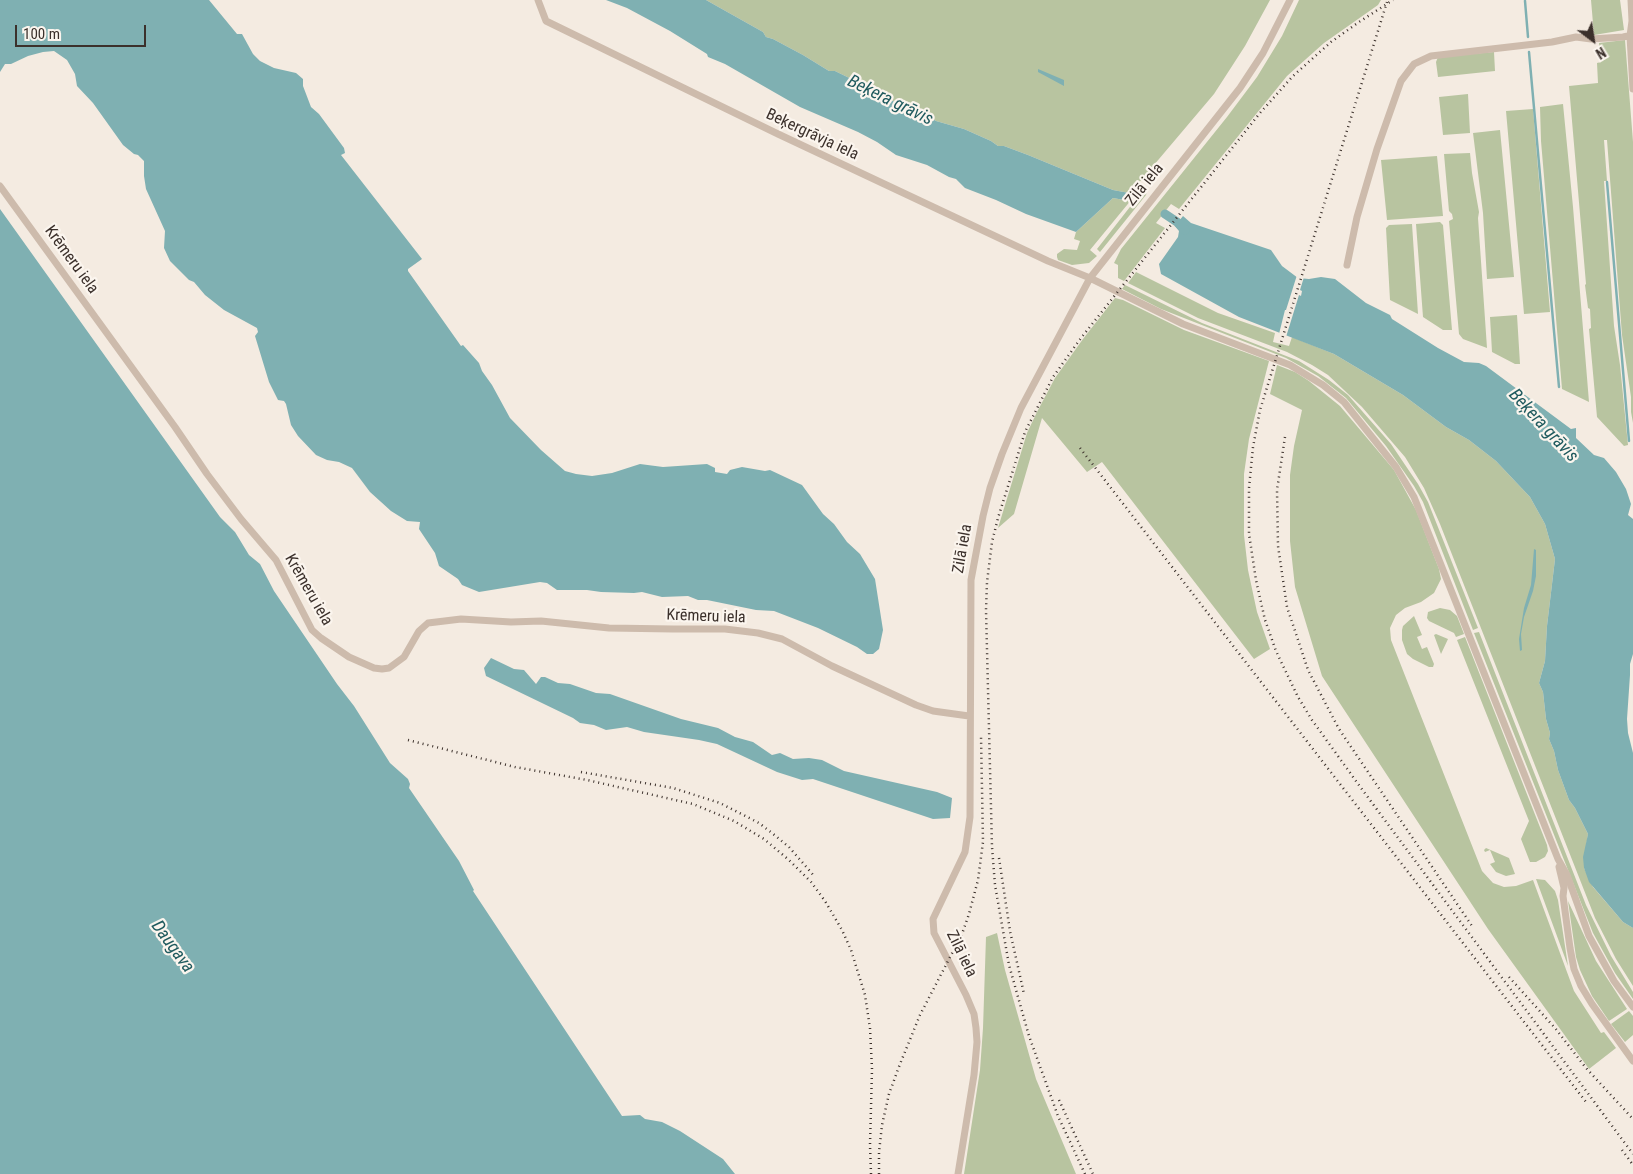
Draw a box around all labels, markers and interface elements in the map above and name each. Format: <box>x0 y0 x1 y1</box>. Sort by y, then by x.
scale bar <box>18 15 149 47</box>
north arrow <box>1568 15 1618 65</box>
text: 100 m <box>23 25 60 43</box>
text: N <box>1593 44 1609 62</box>
water label: Beķera grāvis <box>844 71 936 131</box>
street label: Beķergrāvja iela <box>763 105 861 165</box>
street label: Zilā iela <box>1122 160 1168 210</box>
street label: Krēmeru iela <box>40 222 102 298</box>
water label: Beķera grāvis <box>1504 385 1582 467</box>
street label: Zilā iela <box>949 523 977 575</box>
street label: Krēmeru iela <box>280 551 336 629</box>
street label: Krēmeru iela <box>666 606 746 628</box>
water label: Daugava <box>146 917 198 977</box>
street label: Zilā iela <box>942 928 980 980</box>

